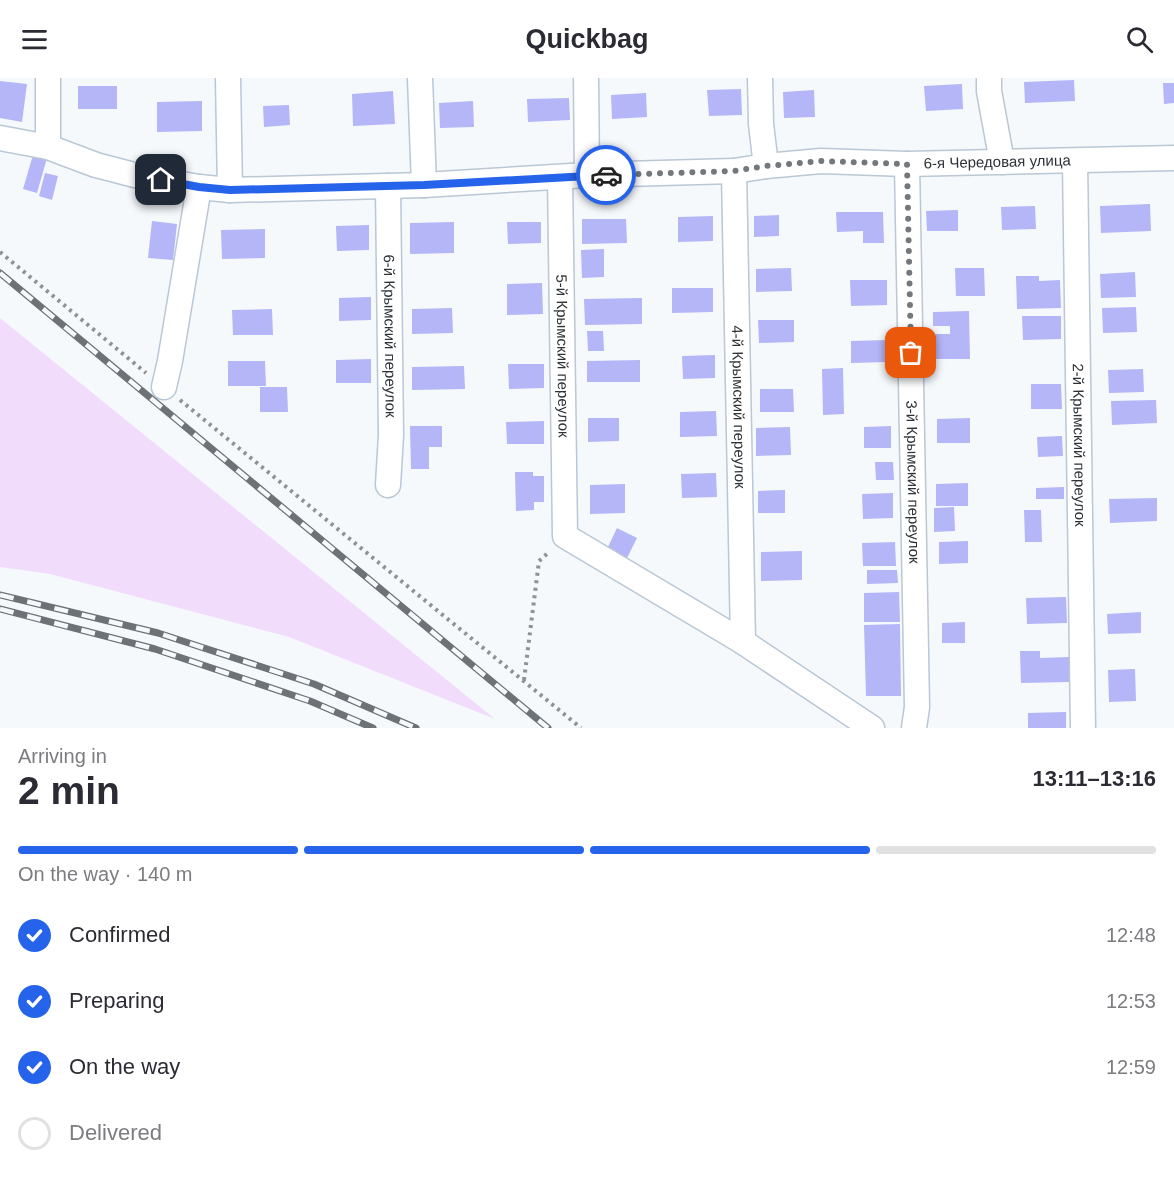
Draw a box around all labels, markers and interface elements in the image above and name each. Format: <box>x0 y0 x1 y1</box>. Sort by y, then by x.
icon: menu <box>18 23 51 56</box>
icon: search <box>1123 23 1156 56</box>
text: Quickbag <box>525 24 649 54</box>
courier <box>576 145 636 205</box>
street label: 6-я Чередовая улица <box>923 151 1072 172</box>
pin <box>135 154 186 205</box>
icon: car <box>590 159 623 192</box>
icon: home <box>144 163 177 196</box>
street label: 6-й Крымский переулок <box>381 254 400 418</box>
street label: 5-й Крымский переулок <box>553 274 573 438</box>
street label: 4-й Крымский переулок <box>729 325 749 489</box>
pin <box>885 327 936 378</box>
icon: bag <box>894 336 927 369</box>
street label: 2-й Крымский переулок <box>1070 363 1089 527</box>
street label: 3-й Крымский переулок <box>903 400 923 564</box>
text: Arriving in <box>18 745 107 767</box>
text: 13:11–13:16 <box>1032 766 1156 791</box>
text: 2 min <box>18 769 120 812</box>
text: On the way · 140 m <box>18 863 193 885</box>
icon: check <box>18 919 51 952</box>
text: Confirmed <box>69 922 170 947</box>
text: 12:48 <box>1106 924 1156 946</box>
icon: check <box>18 985 51 1018</box>
text: Preparing <box>69 988 164 1013</box>
text: 12:53 <box>1106 990 1156 1012</box>
icon: check <box>18 1051 51 1084</box>
text: On the way <box>69 1054 180 1079</box>
text: 12:59 <box>1106 1056 1156 1078</box>
text: Delivered <box>69 1120 162 1145</box>

